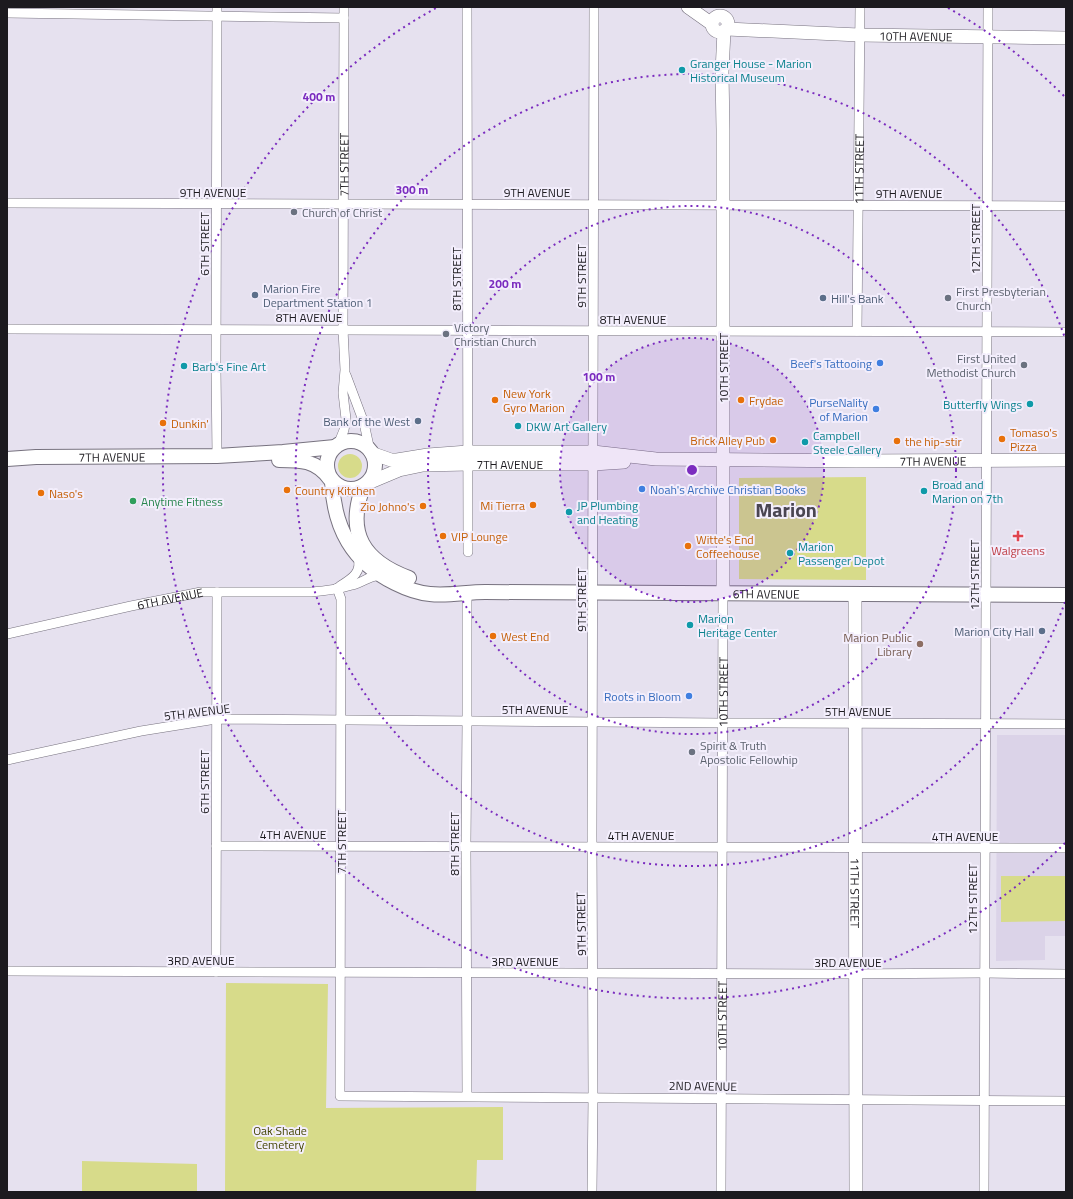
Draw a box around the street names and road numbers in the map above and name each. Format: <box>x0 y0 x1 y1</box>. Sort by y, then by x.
street label: 10TH AVENUE <box>879 26 953 46</box>
street label: 7TH STREET <box>334 132 353 196</box>
street label: 11TH STREET <box>849 133 868 204</box>
street label: 9TH AVENUE <box>180 183 247 202</box>
street label: 9TH AVENUE <box>504 183 571 202</box>
street label: 9TH AVENUE <box>876 184 943 203</box>
street label: 12TH STREET <box>966 203 985 274</box>
street label: 6TH STREET <box>195 212 214 276</box>
street label: 9TH STREET <box>572 244 591 308</box>
street label: 8TH STREET <box>447 247 466 311</box>
street label: 8TH AVENUE <box>276 308 343 327</box>
street label: 8TH AVENUE <box>600 310 667 329</box>
street label: 10TH STREET <box>714 332 733 403</box>
street label: 7TH AVENUE <box>79 447 146 466</box>
street label: 7TH AVENUE <box>899 451 967 470</box>
street label: 7TH AVENUE <box>476 455 544 474</box>
street label: 12TH STREET <box>965 539 984 610</box>
street label: 9TH STREET <box>572 568 591 632</box>
street label: 6TH AVENUE <box>136 582 205 614</box>
street label: 6TH AVENUE <box>733 584 800 603</box>
street label: 10TH STREET <box>713 656 732 727</box>
street label: 5TH AVENUE <box>163 698 232 725</box>
street label: 5TH AVENUE <box>502 700 569 719</box>
street label: 5TH AVENUE <box>825 702 892 721</box>
street label: 6TH STREET <box>195 750 214 814</box>
street label: 7TH STREET <box>332 810 351 874</box>
street label: 8TH STREET <box>445 812 464 876</box>
street label: 4TH AVENUE <box>260 825 327 844</box>
street label: 4TH AVENUE <box>608 826 675 845</box>
street label: 4TH AVENUE <box>932 827 999 846</box>
street label: 11TH STREET <box>846 858 865 929</box>
street label: 12TH STREET <box>963 863 982 934</box>
street label: 9TH STREET <box>571 891 591 956</box>
street label: 3RD AVENUE <box>167 951 235 970</box>
street label: 3RD AVENUE <box>491 952 559 971</box>
street label: 3RD AVENUE <box>814 953 882 972</box>
street label: 10TH STREET <box>712 980 731 1051</box>
street label: 2ND AVENUE <box>669 1076 738 1096</box>

